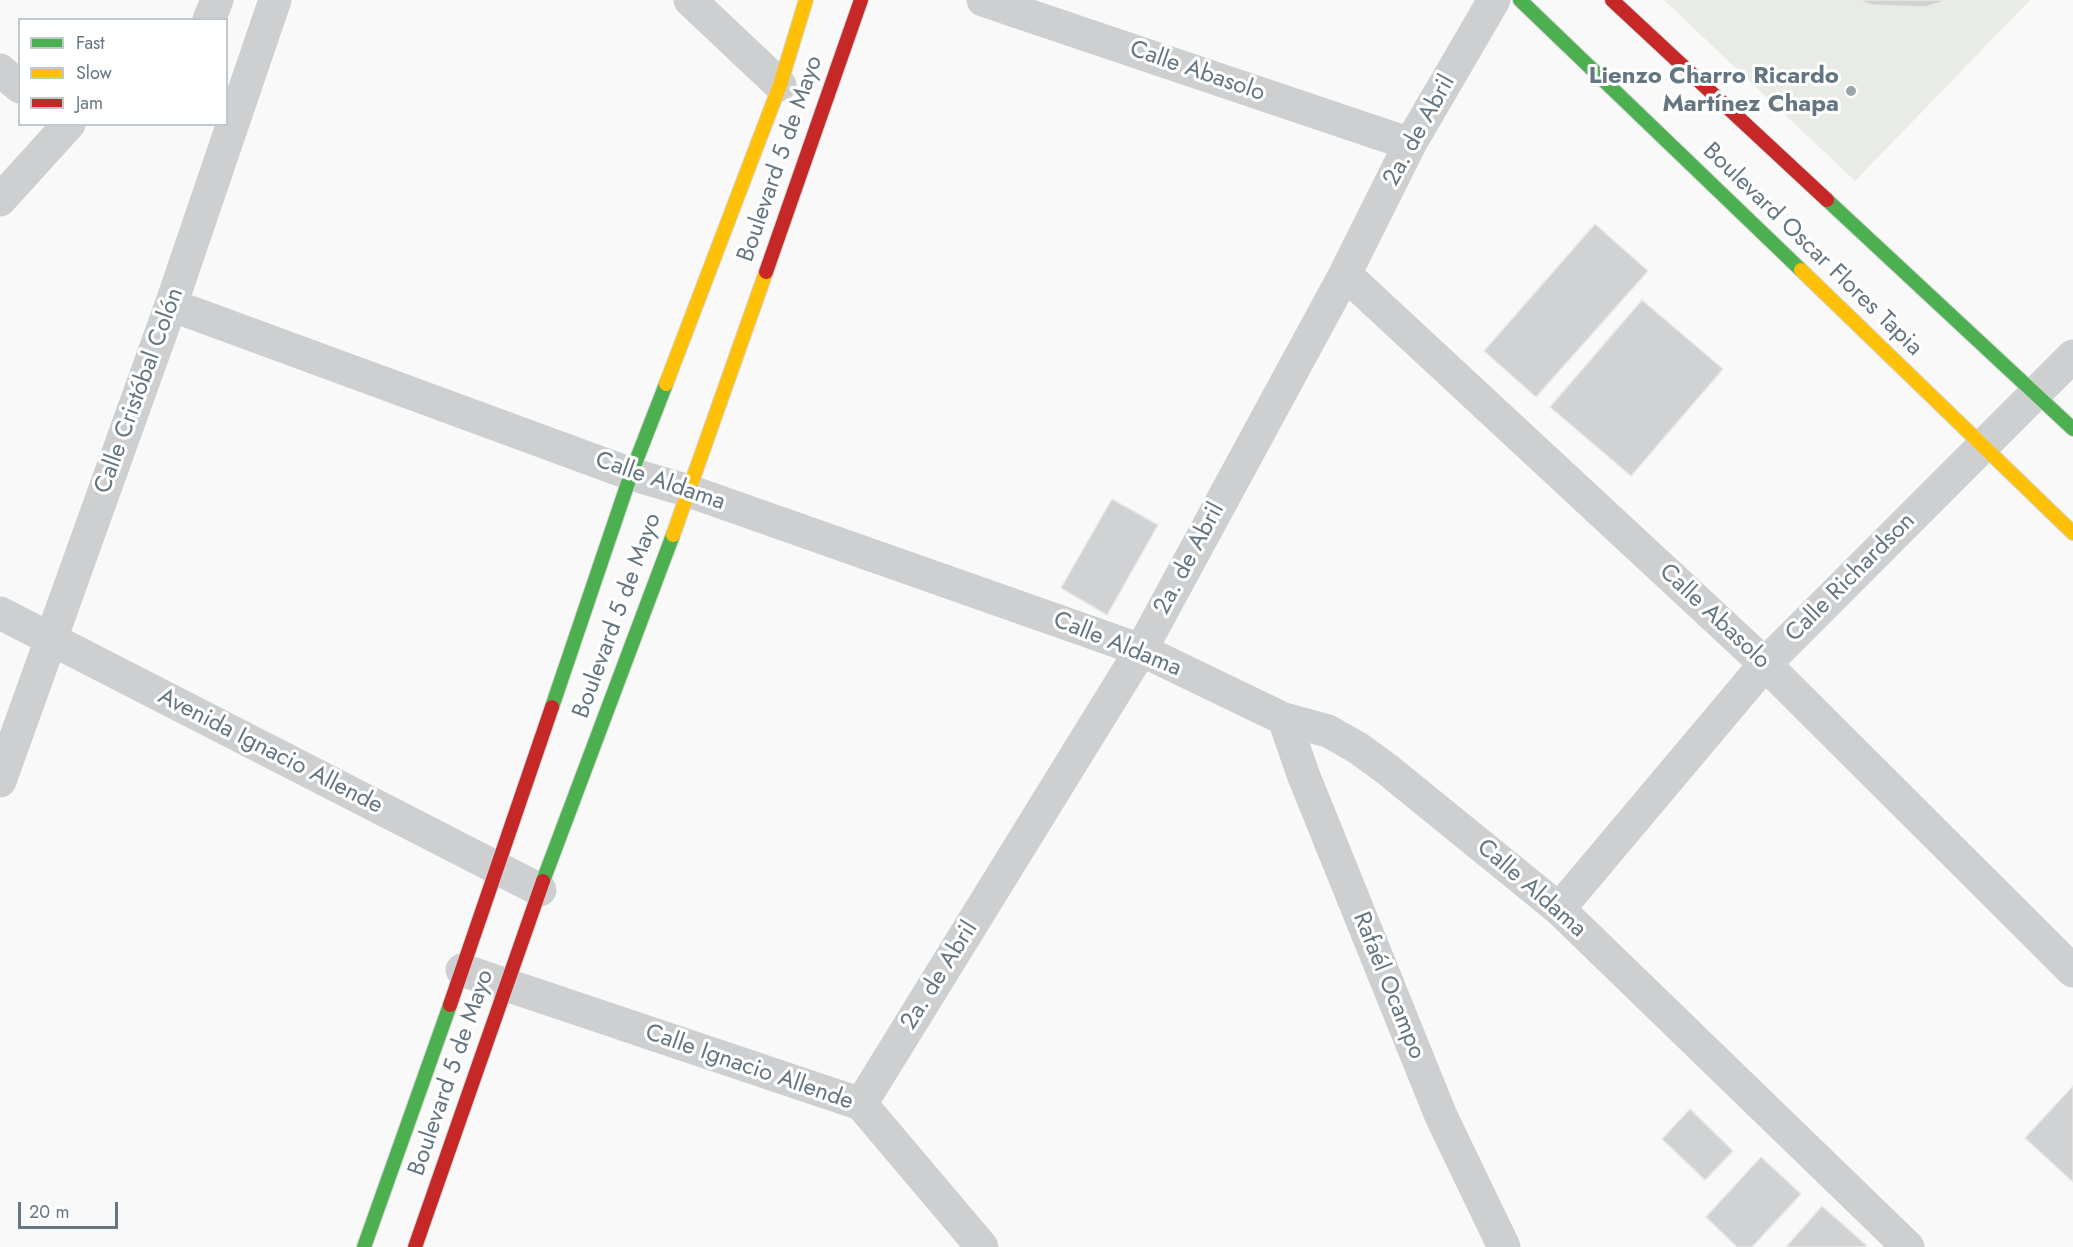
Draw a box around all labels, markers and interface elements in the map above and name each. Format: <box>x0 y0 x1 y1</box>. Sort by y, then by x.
legend <box>18 18 228 126</box>
text: Fast <box>76 30 105 56</box>
street label: Calle Abasolo <box>1126 35 1268 109</box>
street label: Boulevard 5 de Mayo <box>732 52 830 266</box>
text: Slow <box>76 60 112 86</box>
place label: Lienzo Charro Ricardo Martínez Chapa <box>1589 63 1839 119</box>
street label: 2a. de Abril <box>1378 71 1462 191</box>
marker: Lienzo Charro Ricardo Martínez Chapa <box>1844 84 1858 98</box>
text: Jam <box>76 90 103 116</box>
street label: Boulevard Oscar Flores Tapia <box>1696 137 1928 363</box>
street label: Calle Cristóbal Colón <box>89 284 191 498</box>
street label: Calle Aldama <box>591 446 729 518</box>
street label: 2a. de Abril <box>1149 498 1231 620</box>
street label: Calle Richardson <box>1780 507 1922 649</box>
street label: Boulevard 5 de Mayo <box>568 510 668 722</box>
street label: Calle Abasolo <box>1653 558 1775 676</box>
street label: Calle Aldama <box>1049 606 1185 684</box>
street label: Avenida Ignacio Allende <box>153 683 387 821</box>
street label: Calle Aldama <box>1470 834 1592 944</box>
street label: Rafaél Ocampo <box>1345 908 1431 1064</box>
street label: 2a. de Abril <box>895 916 985 1036</box>
street label: Boulevard 5 de Mayo <box>403 966 501 1180</box>
street label: Calle Ignacio Allende <box>641 1019 857 1117</box>
scale bar <box>21 1190 122 1228</box>
text: 20 m <box>29 1199 69 1225</box>

